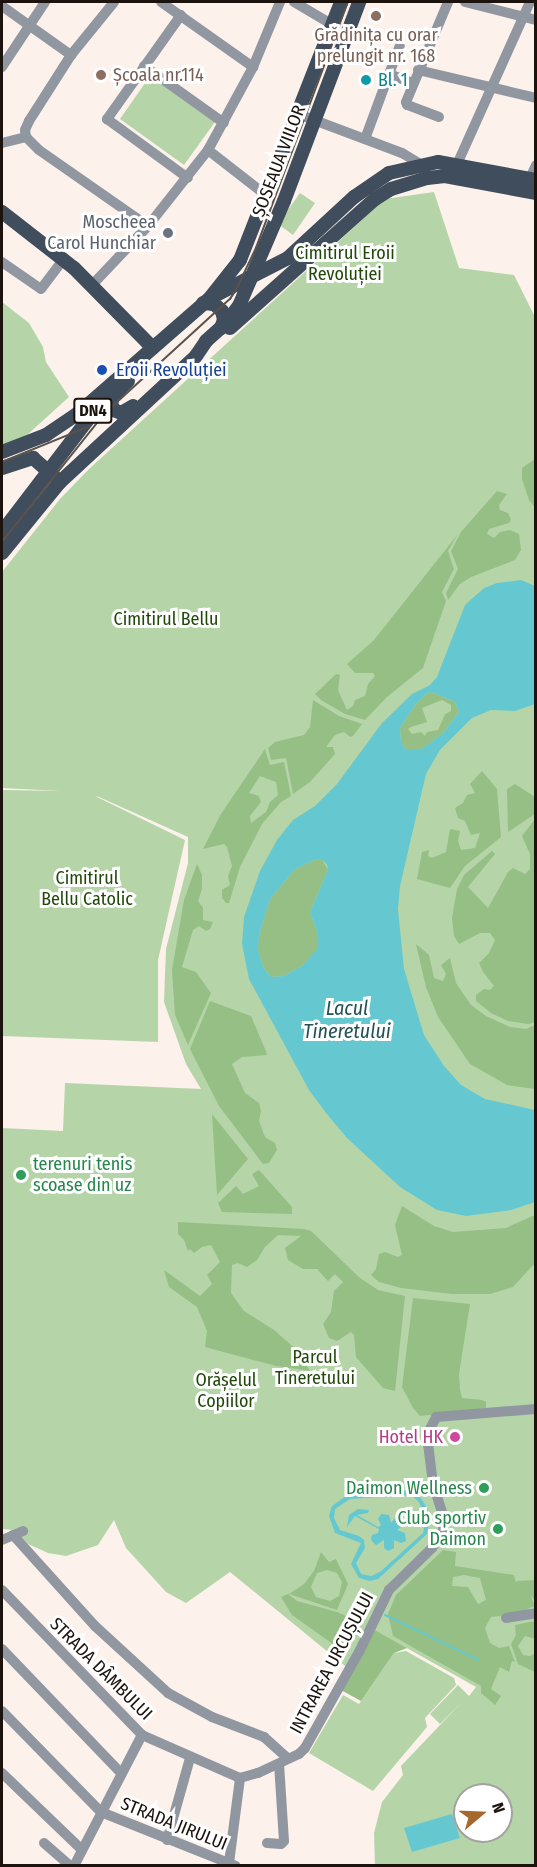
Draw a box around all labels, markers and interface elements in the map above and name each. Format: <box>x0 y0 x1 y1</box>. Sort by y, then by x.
marker: Grădinița cu orar prelungit nr. 168 <box>369 9 383 23</box>
place label: Grădinița cu orar prelungit nr. 168 <box>314 25 438 68</box>
place label: Școala nr.114 <box>113 64 204 86</box>
marker: Școala nr.114 <box>94 68 108 82</box>
place label: Bl. 1 <box>378 69 408 91</box>
marker: Bl. 1 <box>359 73 373 87</box>
street label: ȘOSEAUA VIILOR <box>248 102 310 220</box>
place label: Moscheea Carol Hunchiar <box>47 212 156 254</box>
marker: Moscheea Carol Hunchiar <box>161 226 175 240</box>
park label: Cimitirul Eroii Revoluției <box>295 243 395 286</box>
place label: Eroii Revoluției <box>116 359 227 381</box>
marker: Eroii Revoluției <box>93 361 111 379</box>
road number: DN4 <box>72 398 114 424</box>
park label: Cimitirul Bellu <box>114 608 218 630</box>
park label: Cimitirul Bellu Catolic <box>41 868 133 910</box>
water label: Lacul Tineretului <box>303 996 391 1043</box>
place label: terenuri tenis scoase din uz <box>33 1154 132 1196</box>
marker: terenuri tenis scoase din uz <box>14 1168 28 1182</box>
park label: Parcul Tineretului <box>275 1347 355 1390</box>
park label: Orășelul Copiilor <box>195 1370 257 1412</box>
place label: Hotel HK <box>379 1426 443 1448</box>
marker: Hotel HK <box>448 1430 462 1444</box>
place label: Daimon Wellness <box>346 1477 472 1499</box>
marker: Daimon Wellness <box>477 1481 491 1495</box>
place label: Club sportiv Daimon <box>398 1508 486 1550</box>
marker: Club sportiv Daimon <box>491 1522 505 1536</box>
street label: INTRAREA URCUȘULUI <box>286 1589 378 1737</box>
street label: STRADA DÂMBULUI <box>45 1613 157 1725</box>
north arrow <box>453 1783 513 1843</box>
street label: STRADA JIRULUI <box>118 1793 230 1855</box>
text: N <box>488 1800 509 1815</box>

